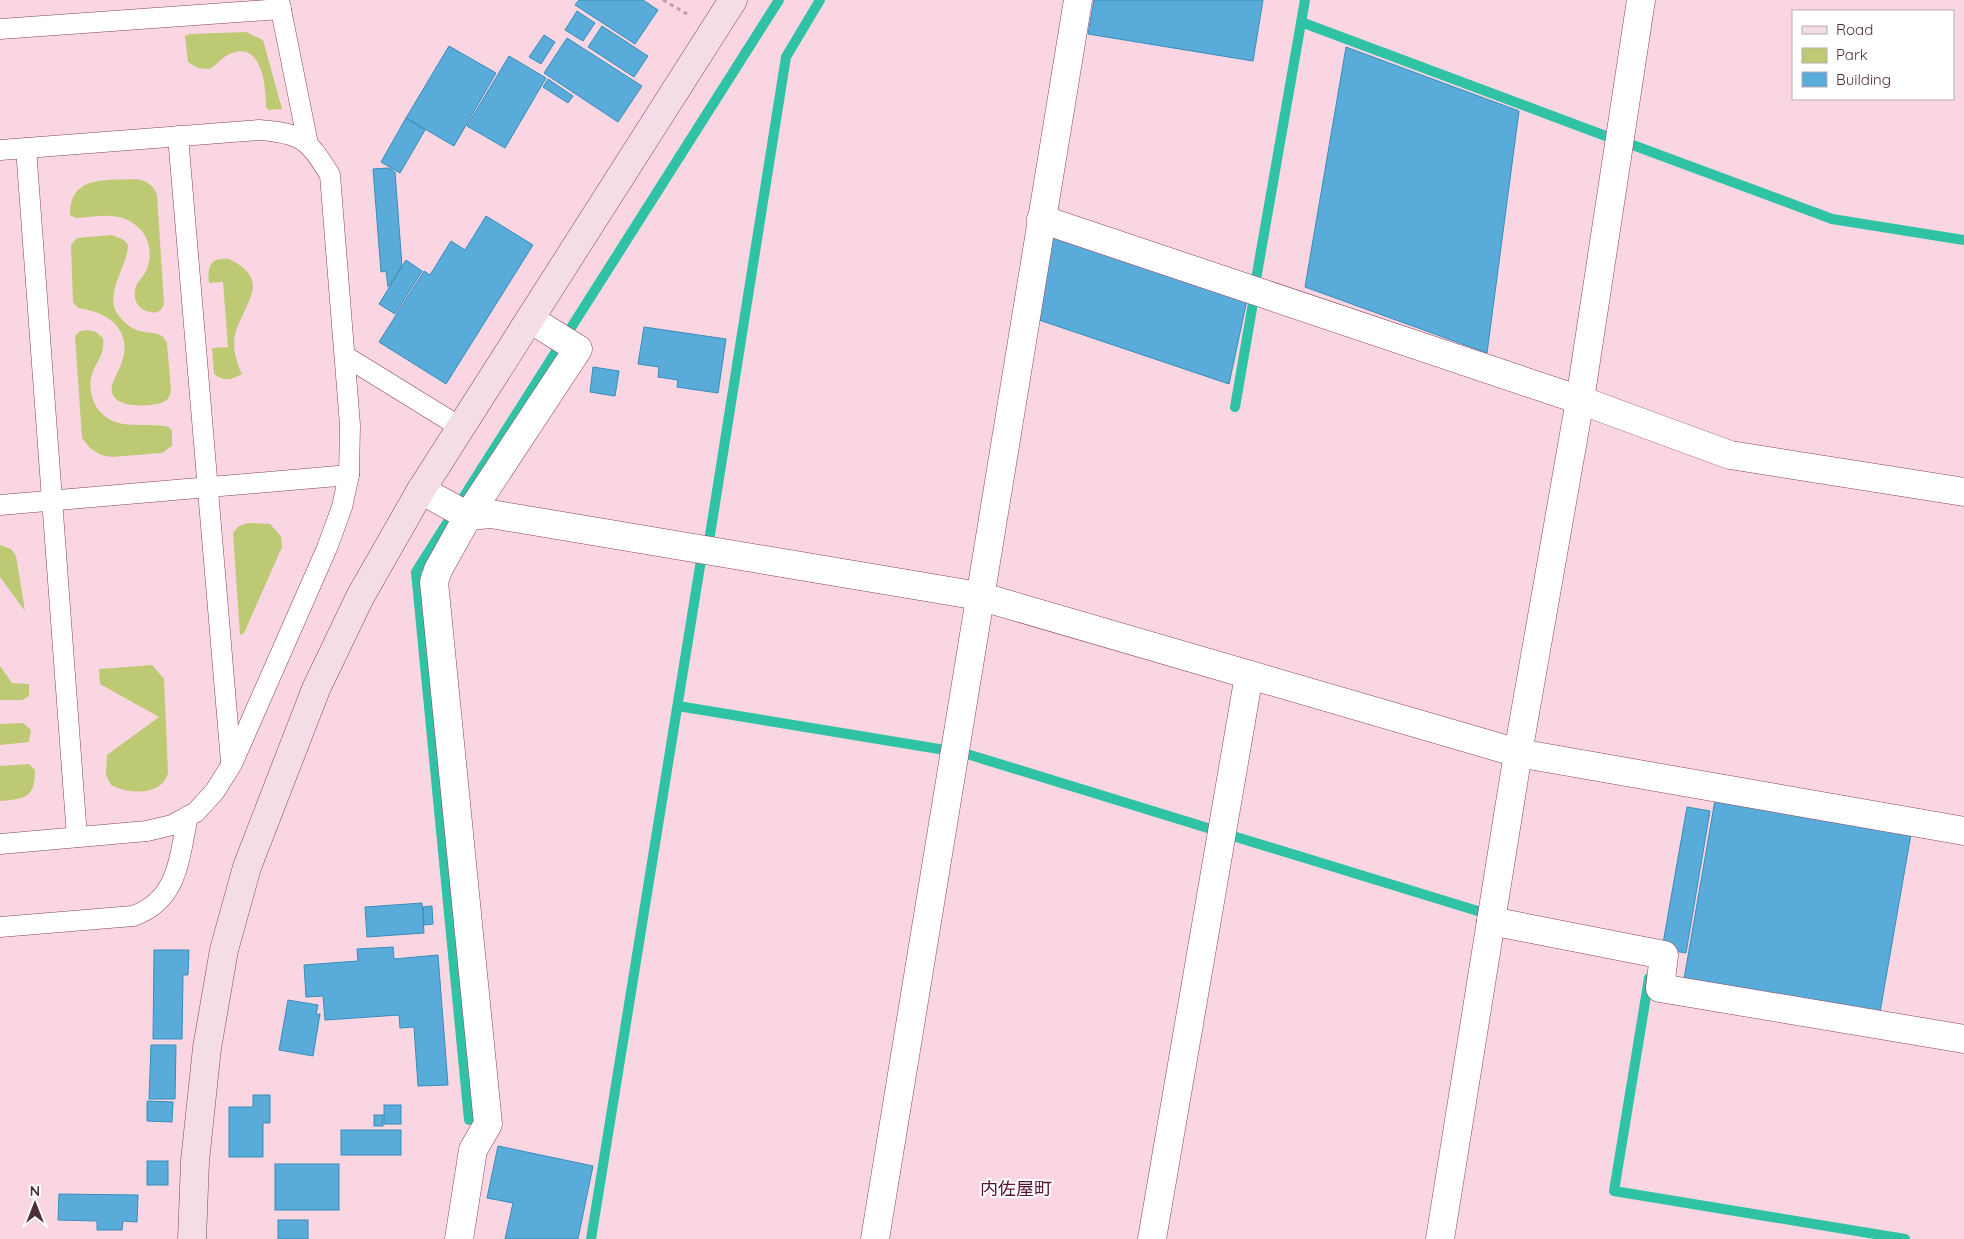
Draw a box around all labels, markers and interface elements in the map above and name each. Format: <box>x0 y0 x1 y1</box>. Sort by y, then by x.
legend <box>1792 10 1954 100</box>
text: Road <box>1836 20 1873 39</box>
text: Park <box>1836 45 1868 64</box>
text: Building <box>1836 70 1891 89</box>
district label: 内佐屋町 <box>980 1177 1052 1200</box>
north arrow <box>10 1179 60 1229</box>
text: N <box>30 1182 40 1200</box>

